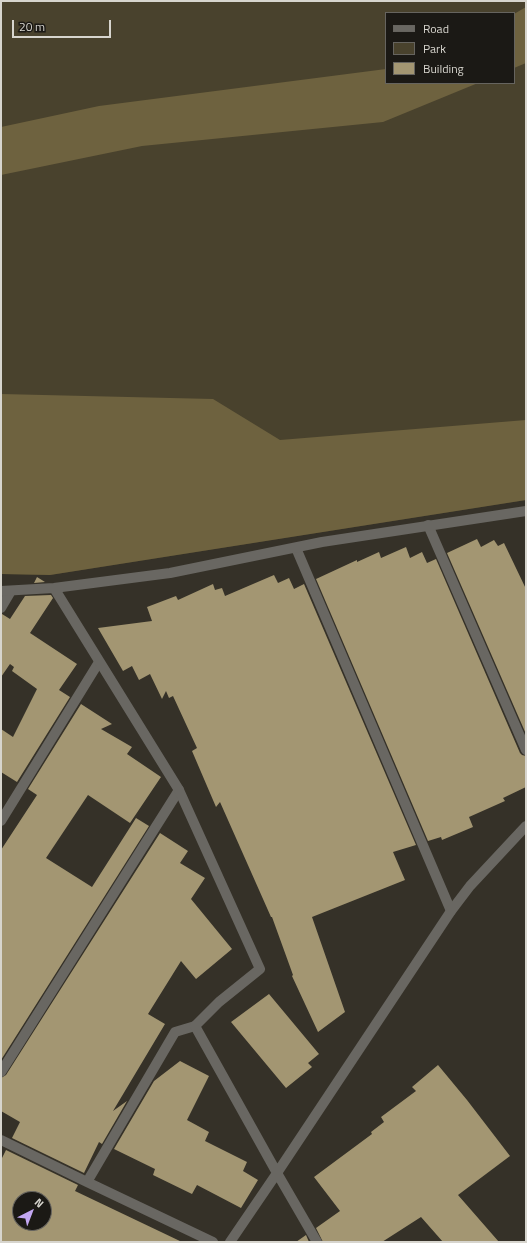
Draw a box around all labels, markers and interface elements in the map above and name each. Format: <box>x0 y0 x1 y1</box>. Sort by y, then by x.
scale bar <box>14 12 113 38</box>
legend <box>385 12 515 84</box>
text: 20 m <box>19 17 45 36</box>
text: Road <box>423 19 449 38</box>
text: Park <box>423 39 446 58</box>
text: Building <box>423 59 464 78</box>
north arrow <box>12 1191 52 1231</box>
text: N <box>31 1194 48 1211</box>

